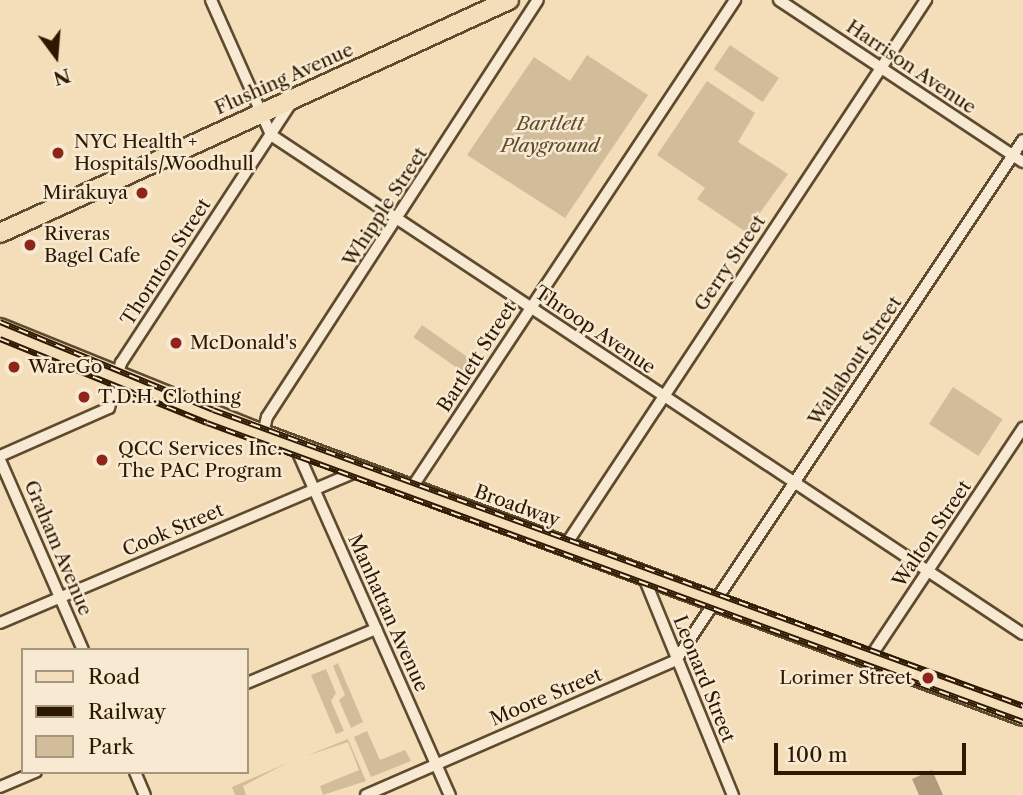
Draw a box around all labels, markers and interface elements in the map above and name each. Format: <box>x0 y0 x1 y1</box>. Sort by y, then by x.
street label: Harrison Avenue <box>841 15 981 119</box>
north arrow <box>21 21 91 91</box>
street label: Flushing Avenue <box>211 38 357 120</box>
text: N <box>51 63 73 90</box>
park label: Bartlett Playground <box>501 113 599 157</box>
place label: NYC Health + Hospitals/Woodhull <box>74 131 254 175</box>
marker: NYC Health + Hospitals/Woodhull <box>48 143 68 163</box>
street label: Whipple Street <box>338 143 432 271</box>
place label: Mirakuya <box>43 182 128 204</box>
marker: Mirakuya <box>134 185 150 201</box>
street label: Thornton Street <box>116 194 216 330</box>
street label: Gerry Street <box>689 210 771 316</box>
place label: Riveras Bagel Cafe <box>44 223 140 267</box>
marker: Riveras Bagel Cafe <box>22 237 38 253</box>
street label: Throop Avenue <box>530 281 660 379</box>
street label: Wallabout Street <box>803 292 907 430</box>
street label: Bartlett Street <box>433 298 521 416</box>
place label: McDonald's <box>190 332 297 354</box>
marker: McDonald's <box>168 335 184 351</box>
place label: WareGo <box>28 356 102 378</box>
marker: WareGo <box>6 359 22 375</box>
place label: T.D.H. Clothing <box>98 386 241 408</box>
marker: T.D.H. Clothing <box>76 389 92 405</box>
place label: QCC Services Inc. The PAC Program <box>118 438 282 482</box>
marker: QCC Services Inc. The PAC Program <box>92 450 112 470</box>
street label: Walton Street <box>888 476 976 592</box>
street label: Graham Avenue <box>19 477 97 619</box>
street label: Broadway <box>471 480 563 532</box>
street label: Cook Street <box>119 498 227 562</box>
street label: Manhattan Avenue <box>343 530 433 696</box>
street label: Leonard Street <box>668 612 740 746</box>
legend <box>21 648 248 774</box>
street label: Moore Street <box>487 663 605 731</box>
text: Road <box>88 664 140 689</box>
place label: Lorimer Street <box>779 667 912 689</box>
marker: Lorimer Street <box>918 668 938 688</box>
text: Railway <box>88 699 166 724</box>
scale bar <box>778 728 970 772</box>
text: Park <box>88 734 134 759</box>
text: 100 m <box>787 742 848 767</box>

